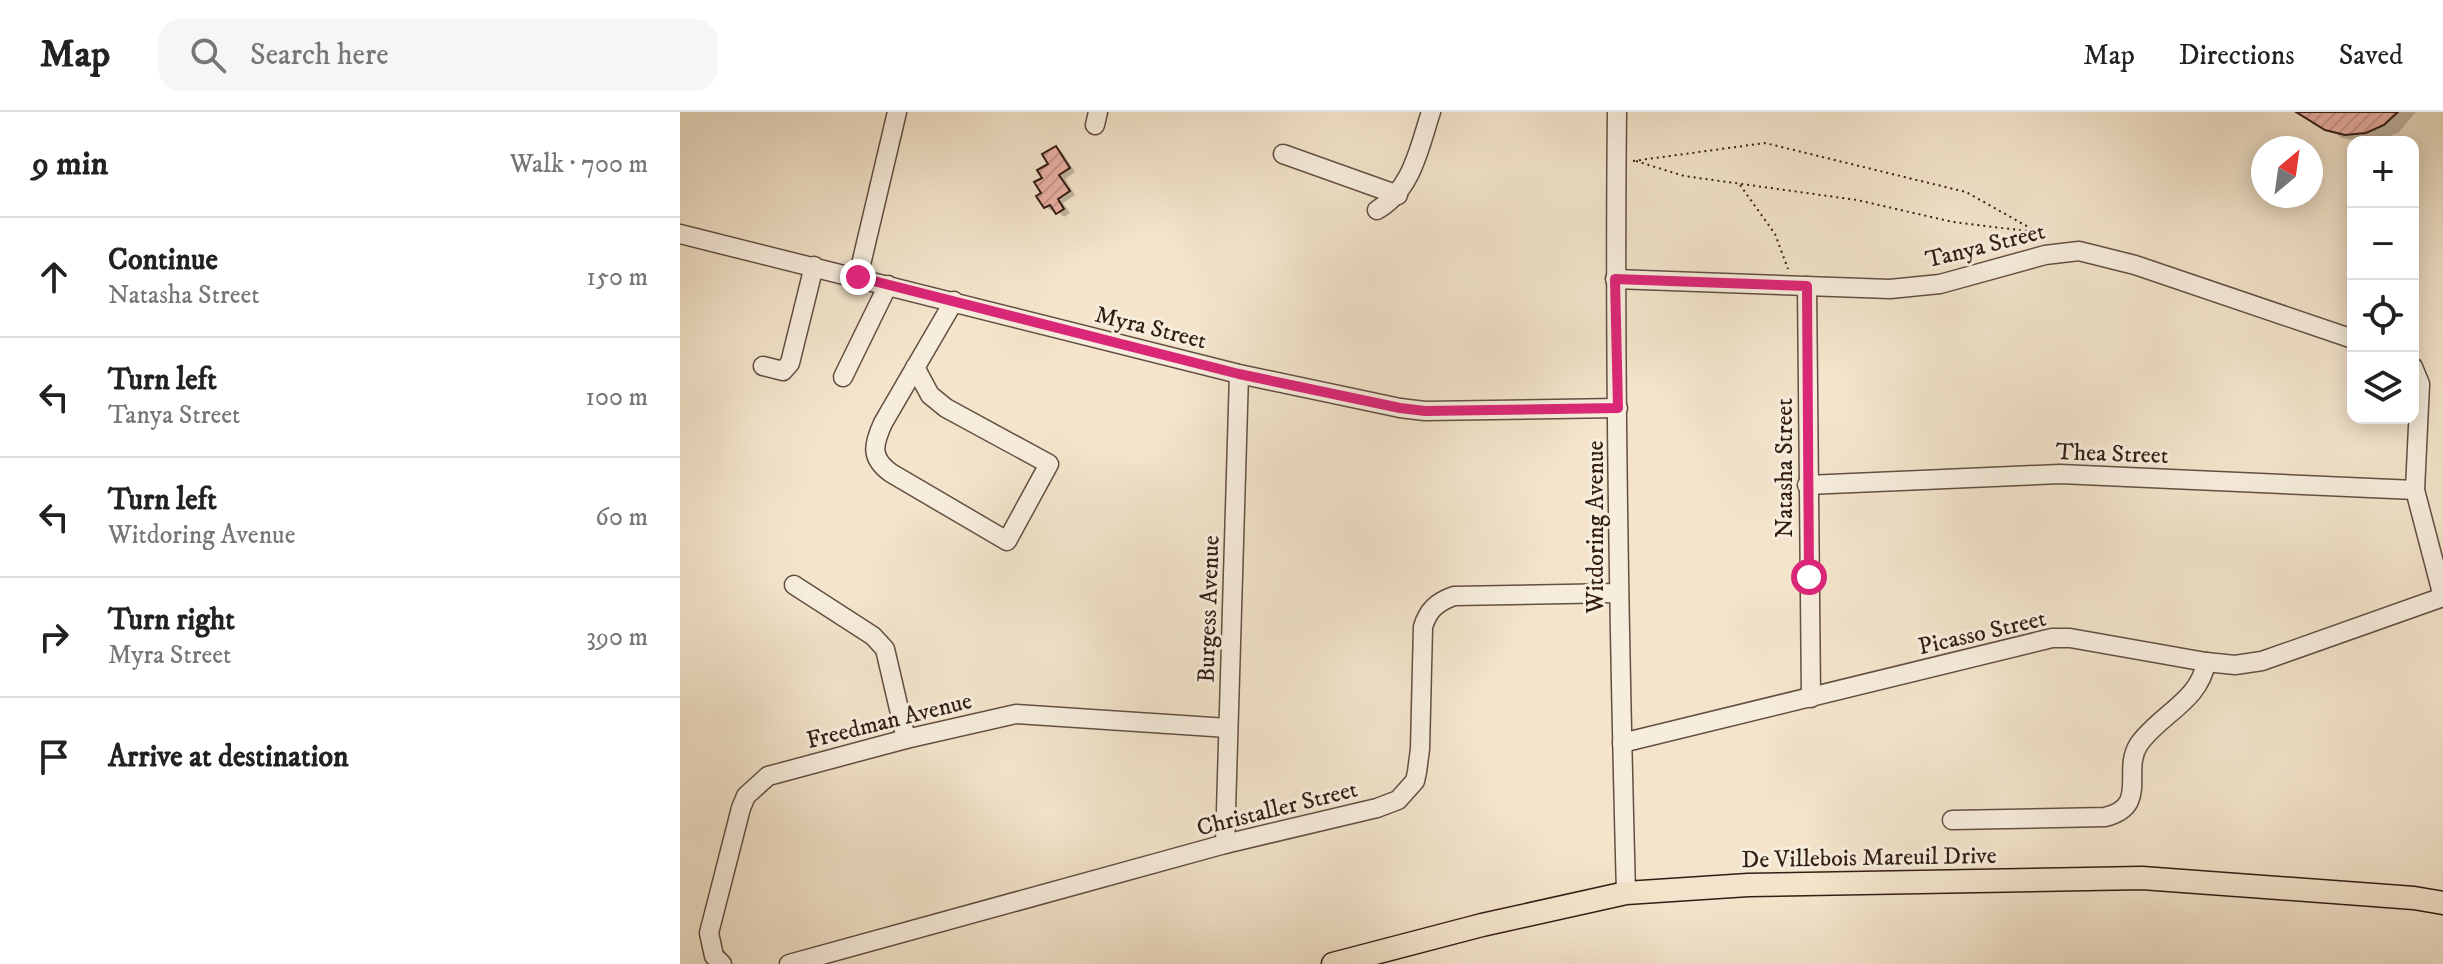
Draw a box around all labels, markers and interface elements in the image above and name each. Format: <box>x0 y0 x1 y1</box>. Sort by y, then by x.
search box <box>158 19 718 91</box>
text: Map <box>40 31 110 79</box>
icon: search <box>186 33 230 77</box>
text: Search here <box>250 37 389 74</box>
text: Map <box>2083 38 2135 73</box>
text: Directions <box>2179 38 2295 73</box>
text: Saved <box>2339 38 2403 73</box>
north arrow <box>2251 136 2323 208</box>
map controls <box>2347 136 2419 424</box>
button: + <box>2347 136 2419 208</box>
text: 9 min <box>32 143 108 185</box>
text: Walk · 700 m <box>510 148 648 181</box>
button: − <box>2347 208 2419 280</box>
street label: Tanya Street <box>1922 217 2048 275</box>
text: Continue <box>108 242 218 279</box>
icon: ahead <box>32 255 76 299</box>
route end <box>840 259 876 295</box>
text: 150 m <box>587 261 648 294</box>
text: Natasha Street <box>108 279 260 312</box>
button: locate <box>2347 280 2419 352</box>
street label: Myra Street <box>1092 300 1210 356</box>
button: layers <box>2347 352 2419 424</box>
text: Turn left <box>108 362 217 399</box>
icon: left <box>32 375 76 419</box>
text: 100 m <box>585 381 648 414</box>
street label: Natasha Street <box>1770 398 1800 538</box>
text: Tanya Street <box>108 399 240 432</box>
street label: Thea Street <box>2055 437 2169 471</box>
street label: Witdoring Avenue <box>1581 440 1611 615</box>
text: Turn left <box>108 482 217 519</box>
icon: left <box>32 495 76 539</box>
text: 60 m <box>595 501 648 534</box>
text: Witdoring Avenue <box>108 519 295 552</box>
street label: Burgess Avenue <box>1191 535 1227 683</box>
route start <box>1791 559 1827 595</box>
text: Turn right <box>108 602 235 639</box>
street label: Picasso Street <box>1915 604 2049 662</box>
icon: right <box>32 615 76 659</box>
text: 390 m <box>586 621 648 654</box>
text: Myra Street <box>108 639 231 672</box>
street label: Freedman Avenue <box>803 686 975 756</box>
icon: arrive <box>32 735 76 779</box>
text: Arrive at destination <box>108 739 349 776</box>
street label: Christaller Street <box>1194 774 1361 843</box>
street label: De Villebois Mareuil Drive <box>1741 841 1997 875</box>

